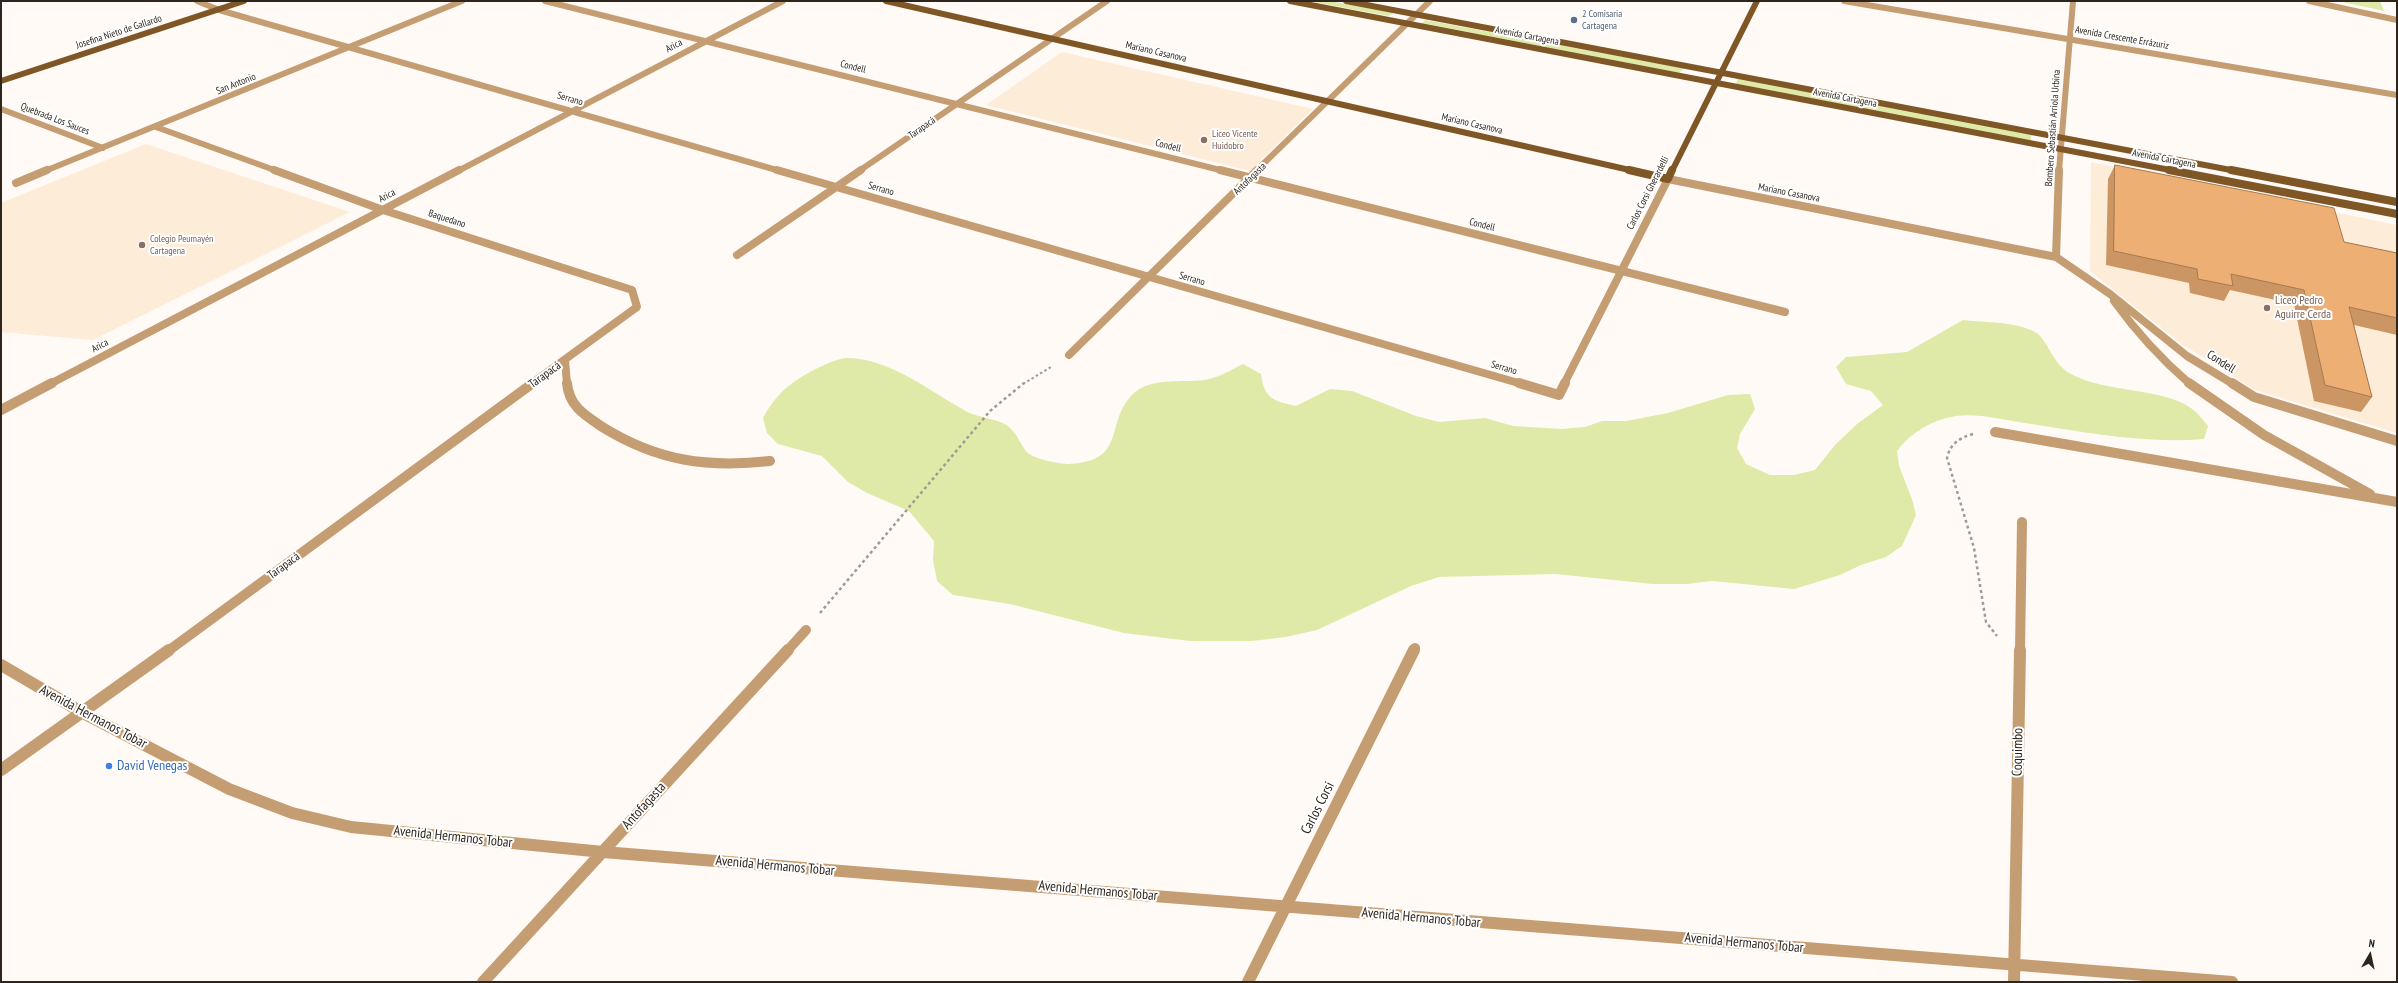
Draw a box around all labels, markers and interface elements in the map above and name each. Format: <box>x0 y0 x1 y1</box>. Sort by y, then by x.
place label: 2 Comisaria Cartagena <box>1582 8 1622 32</box>
street label: Josefina Nieto de Gallardo <box>75 12 163 52</box>
marker: 2 Comisaria Cartagena <box>1569 15 1579 25</box>
street label: Avenida Cartagena <box>1494 24 1560 48</box>
street label: Avenida Crescente Errázuriz <box>2074 24 2170 52</box>
street label: Arica <box>664 37 684 55</box>
street label: Mariano Casanova <box>1124 39 1188 65</box>
street label: Condell <box>839 58 867 76</box>
street label: Bombero Sebastián Arriola Urbina <box>2043 69 2063 187</box>
street label: San Antonio <box>214 71 258 97</box>
street label: Avenida Cartagena <box>1812 86 1878 110</box>
street label: Serrano <box>556 90 584 108</box>
street label: Quebrada Los Sauces <box>19 100 91 138</box>
street label: Mariano Casanova <box>1440 111 1504 137</box>
street label: Tarapacá <box>906 114 938 142</box>
place label: Liceo Vicente Huidobro <box>1212 128 1258 152</box>
marker: Liceo Vicente Huidobro <box>1199 135 1209 145</box>
street label: Condell <box>1154 137 1182 155</box>
street label: Avenida Cartagena <box>2131 147 2197 171</box>
street label: Carlos Corsi Gherardelli <box>1624 154 1672 232</box>
street label: Antofagasta <box>1231 160 1269 198</box>
street label: Serrano <box>867 180 895 198</box>
street label: Mariano Casanova <box>1757 181 1821 205</box>
street label: Arica <box>377 187 397 205</box>
street label: Baquedano <box>427 207 467 231</box>
street label: Condell <box>1468 216 1496 234</box>
place label: Colegio Peumayén Cartagena <box>150 233 213 256</box>
marker: Colegio Peumayén Cartagena <box>137 240 147 250</box>
street label: Serrano <box>1178 270 1206 288</box>
place label: Liceo Pedro Aguirre Cerda <box>2275 294 2331 322</box>
marker: Liceo Pedro Aguirre Cerda <box>2262 303 2272 313</box>
street label: Arica <box>90 337 110 355</box>
street label: Condell <box>2204 348 2238 376</box>
street label: Tarapacá <box>526 358 564 392</box>
street label: Serrano <box>1490 359 1518 377</box>
street label: Tarapacá <box>265 549 303 583</box>
street label: Avenida Hermanos Tobar <box>36 682 150 752</box>
street label: Coquimbo <box>2009 728 2027 776</box>
place label: David Venegas <box>117 758 187 774</box>
marker: David Venegas <box>104 761 114 771</box>
street label: Antofagasta <box>619 779 669 833</box>
street label: Carlos Corsi <box>1298 779 1338 837</box>
street label: Avenida Hermanos Tobar <box>393 822 513 852</box>
street label: Avenida Hermanos Tobar <box>715 852 835 880</box>
street label: Avenida Hermanos Tobar <box>1038 877 1158 905</box>
street label: Avenida Hermanos Tobar <box>1361 904 1481 932</box>
street label: Avenida Hermanos Tobar <box>1684 929 1804 957</box>
north arrow <box>2350 935 2390 975</box>
text: N <box>2368 936 2376 951</box>

